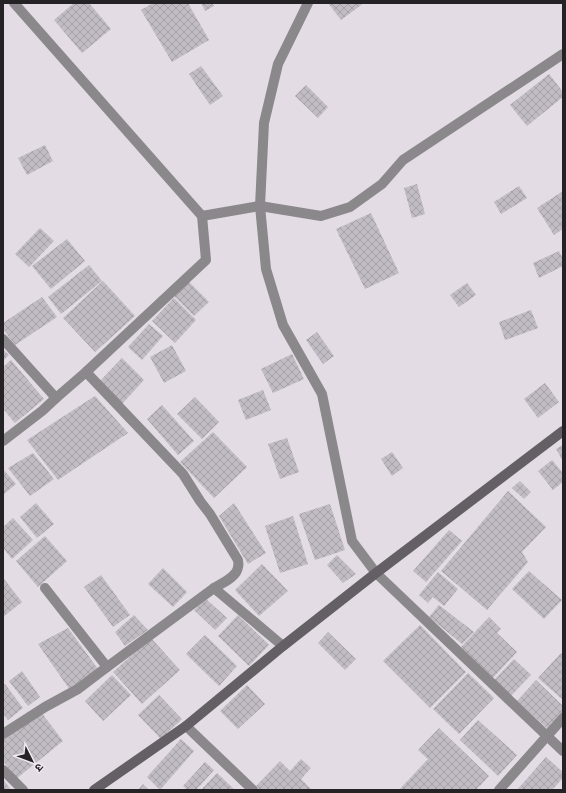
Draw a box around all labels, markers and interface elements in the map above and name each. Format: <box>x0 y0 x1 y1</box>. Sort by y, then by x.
north arrow <box>12 741 52 781</box>
text: उ <box>32 761 46 775</box>

